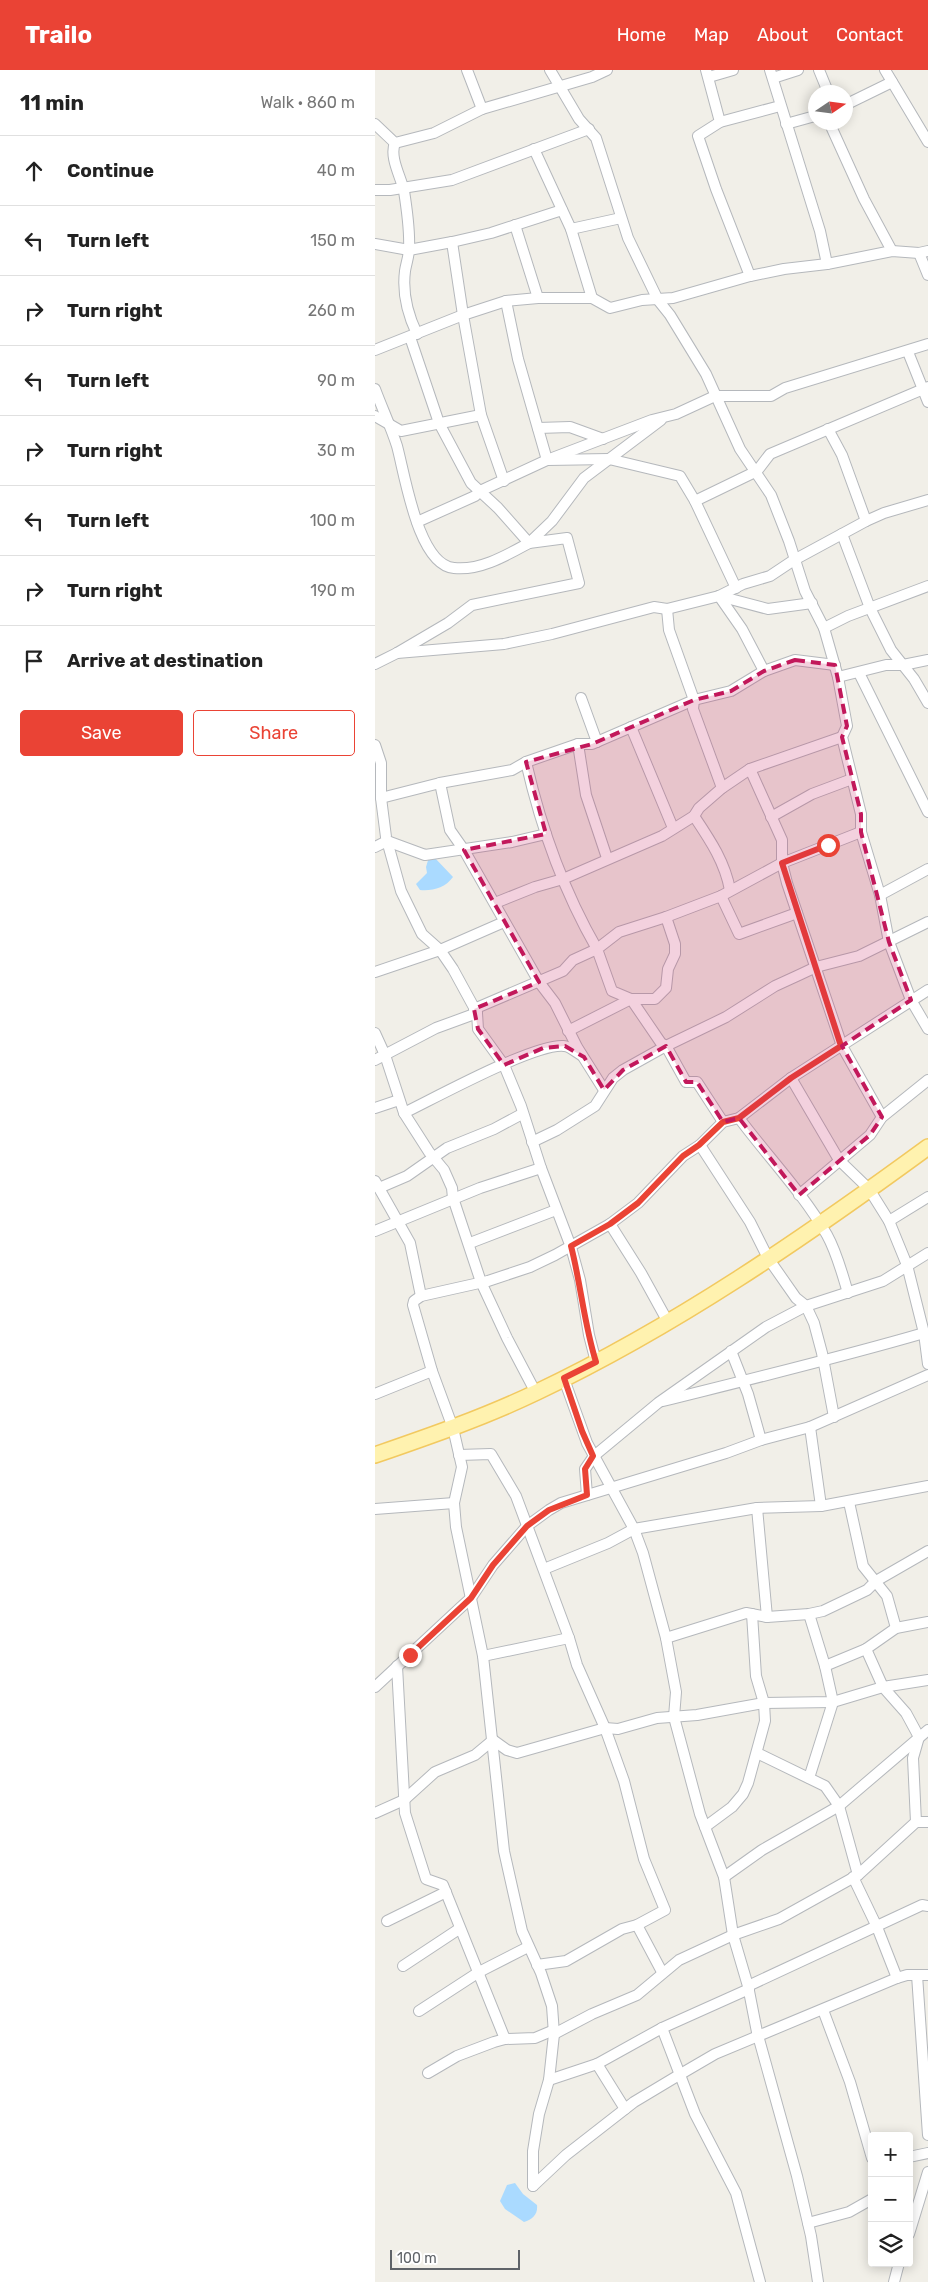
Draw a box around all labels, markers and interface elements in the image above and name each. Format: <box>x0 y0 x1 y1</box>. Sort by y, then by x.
text: Trailo <box>25 21 92 49</box>
text: Home <box>617 24 666 46</box>
text: Map <box>694 24 729 46</box>
text: About <box>757 24 808 46</box>
text: Contact <box>836 24 903 46</box>
north arrow <box>808 85 853 130</box>
text: 11 min <box>20 90 84 115</box>
text: Walk · 860 m <box>260 93 355 112</box>
icon: ahead <box>20 157 48 185</box>
text: Continue <box>67 159 154 182</box>
text: 40 m <box>317 161 355 180</box>
icon: left <box>20 227 48 255</box>
text: Turn left <box>67 229 149 252</box>
text: 150 m <box>310 231 355 250</box>
icon: right <box>20 297 48 325</box>
text: Turn right <box>67 299 162 322</box>
text: 260 m <box>308 301 355 320</box>
icon: left <box>20 367 48 395</box>
text: Turn left <box>67 369 149 392</box>
text: 90 m <box>317 371 355 390</box>
icon: right <box>20 437 48 465</box>
text: Turn right <box>67 439 162 462</box>
text: 30 m <box>317 441 355 460</box>
icon: left <box>20 507 48 535</box>
text: Turn left <box>67 509 149 532</box>
text: 100 m <box>310 511 355 530</box>
icon: right <box>20 577 48 605</box>
text: Turn right <box>67 579 162 602</box>
text: 190 m <box>310 581 355 600</box>
icon: arrive <box>20 647 48 675</box>
text: Arrive at destination <box>67 649 263 672</box>
button: Save <box>20 710 183 756</box>
button: Share <box>193 710 355 756</box>
route start <box>817 834 840 857</box>
route end <box>399 1644 422 1667</box>
map controls <box>868 2132 913 2267</box>
button: + <box>868 2132 913 2177</box>
button: − <box>868 2177 913 2222</box>
button: layers <box>868 2222 913 2267</box>
scale bar <box>390 2247 520 2270</box>
text: 100 m <box>397 2250 437 2267</box>

